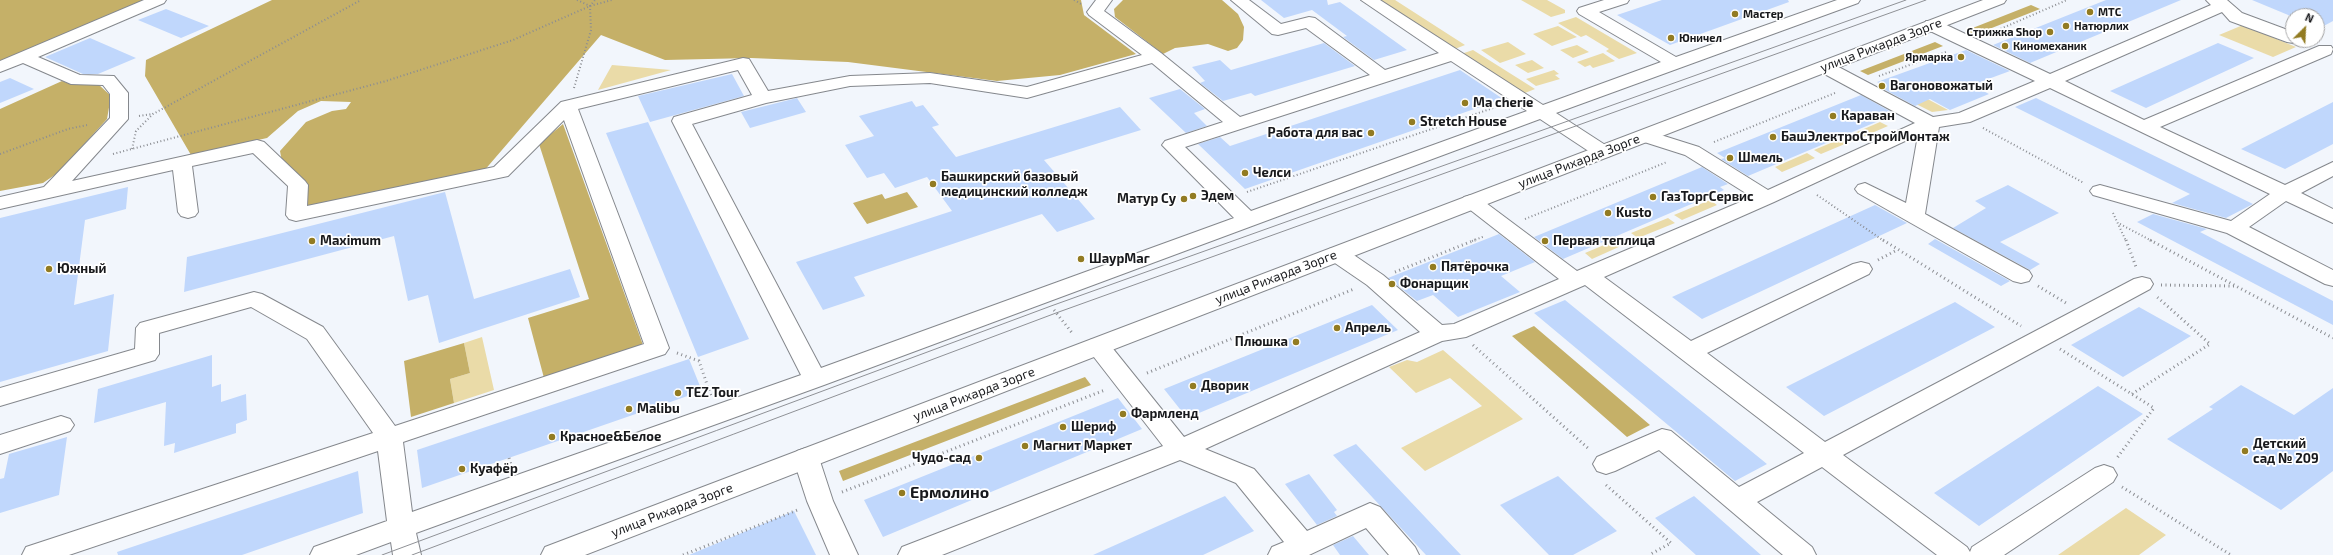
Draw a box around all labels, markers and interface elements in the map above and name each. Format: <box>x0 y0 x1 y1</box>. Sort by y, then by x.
place label: МТС <box>2098 5 2121 19</box>
place label: Мастер <box>1743 7 1783 21</box>
marker: МТС <box>2085 7 2095 17</box>
north arrow <box>2285 8 2325 48</box>
marker: Мастер <box>1730 9 1740 19</box>
text: N <box>2303 10 2316 25</box>
street label: улица Рихарда Зорге <box>1818 15 1944 75</box>
place label: Натюрлих <box>2074 19 2129 33</box>
marker: Натюрлих <box>2061 21 2071 31</box>
place label: Стрижка Shop <box>1966 25 2042 39</box>
marker: Стрижка Shop <box>2045 27 2055 37</box>
place label: Юничел <box>1679 31 1722 45</box>
marker: Юничел <box>1666 33 1676 43</box>
place label: Киномеханик <box>2013 39 2087 53</box>
marker: Киномеханик <box>2000 41 2010 51</box>
place label: Ярмарка <box>1905 50 1953 64</box>
marker: Ярмарка <box>1956 52 1966 62</box>
place label: Вагоновожатый <box>1890 78 1993 94</box>
marker: Вагоновожатый <box>1877 81 1887 91</box>
place label: Ma cherie <box>1473 95 1533 111</box>
marker: Ma cherie <box>1460 98 1470 108</box>
place label: Караван <box>1841 108 1895 124</box>
marker: Караван <box>1828 111 1838 121</box>
place label: Stretch House <box>1420 114 1507 130</box>
marker: Stretch House <box>1407 117 1417 127</box>
place label: Работа для вас <box>1268 125 1363 141</box>
marker: Работа для вас <box>1366 128 1376 138</box>
place label: БашЭлектроСтройМонтаж <box>1781 129 1950 145</box>
street label: улица Рихарда Зорге <box>1516 131 1642 191</box>
marker: БашЭлектроСтройМонтаж <box>1768 132 1778 142</box>
place label: Шмель <box>1738 150 1783 166</box>
marker: Шмель <box>1725 153 1735 163</box>
place label: Челси <box>1253 165 1291 181</box>
marker: Челси <box>1240 168 1250 178</box>
place label: Башкирский базовый медицинский колледж <box>941 169 1088 200</box>
marker: Башкирский базовый медицинский колледж <box>928 179 938 189</box>
place label: Эдем <box>1201 188 1234 204</box>
place label: ГазТоргСервис <box>1661 189 1754 205</box>
place label: Матур Су <box>1117 191 1176 207</box>
marker: Эдем <box>1188 191 1198 201</box>
marker: ГазТоргСервис <box>1648 192 1658 202</box>
marker: Матур Су <box>1179 194 1189 204</box>
place label: Kusto <box>1616 205 1652 221</box>
marker: Kusto <box>1603 208 1613 218</box>
place label: Maximum <box>320 233 381 249</box>
place label: Первая теплица <box>1553 233 1655 249</box>
marker: Maximum <box>307 236 317 246</box>
marker: Первая теплица <box>1540 236 1550 246</box>
street label: улица Рихарда Зорге <box>1213 247 1339 307</box>
place label: ШаурМаг <box>1089 251 1150 267</box>
marker: ШаурМаг <box>1076 254 1086 264</box>
place label: Пятёрочка <box>1441 259 1509 275</box>
place label: Южный <box>57 261 106 277</box>
marker: Пятёрочка <box>1428 262 1438 272</box>
marker: Южный <box>44 264 54 274</box>
place label: Фонарщик <box>1400 276 1469 292</box>
marker: Фонарщик <box>1387 279 1397 289</box>
place label: Апрель <box>1345 320 1391 336</box>
marker: Апрель <box>1332 323 1342 333</box>
place label: Плюшка <box>1235 334 1288 350</box>
marker: Плюшка <box>1291 337 1301 347</box>
street label: улица Рихарда Зорге <box>911 364 1037 424</box>
place label: Дворик <box>1201 378 1249 394</box>
marker: Дворик <box>1188 381 1198 391</box>
place label: TEZ Tour <box>686 385 739 401</box>
marker: TEZ Tour <box>673 388 683 398</box>
place label: Malibu <box>637 401 680 417</box>
marker: Malibu <box>624 404 634 414</box>
place label: Фармленд <box>1131 406 1199 422</box>
marker: Фармленд <box>1118 409 1128 419</box>
place label: Шериф <box>1071 419 1117 435</box>
marker: Шериф <box>1058 422 1068 432</box>
place label: Красное&Белое <box>560 429 661 445</box>
marker: Красное&Белое <box>547 432 557 442</box>
place label: Детский сад № 209 <box>2253 436 2319 467</box>
place label: Магнит Маркет <box>1033 438 1132 454</box>
marker: Магнит Маркет <box>1020 441 1030 451</box>
marker: Детский сад № 209 <box>2240 446 2250 456</box>
place label: Чудо-сад <box>912 450 971 466</box>
marker: Чудо-сад <box>974 453 984 463</box>
place label: Куафёр <box>470 461 518 477</box>
marker: Куафёр <box>457 464 467 474</box>
street label: улица Рихарда Зорге <box>609 480 735 540</box>
place label: Ермолино <box>910 483 989 503</box>
marker: Ермолино <box>897 488 907 498</box>

